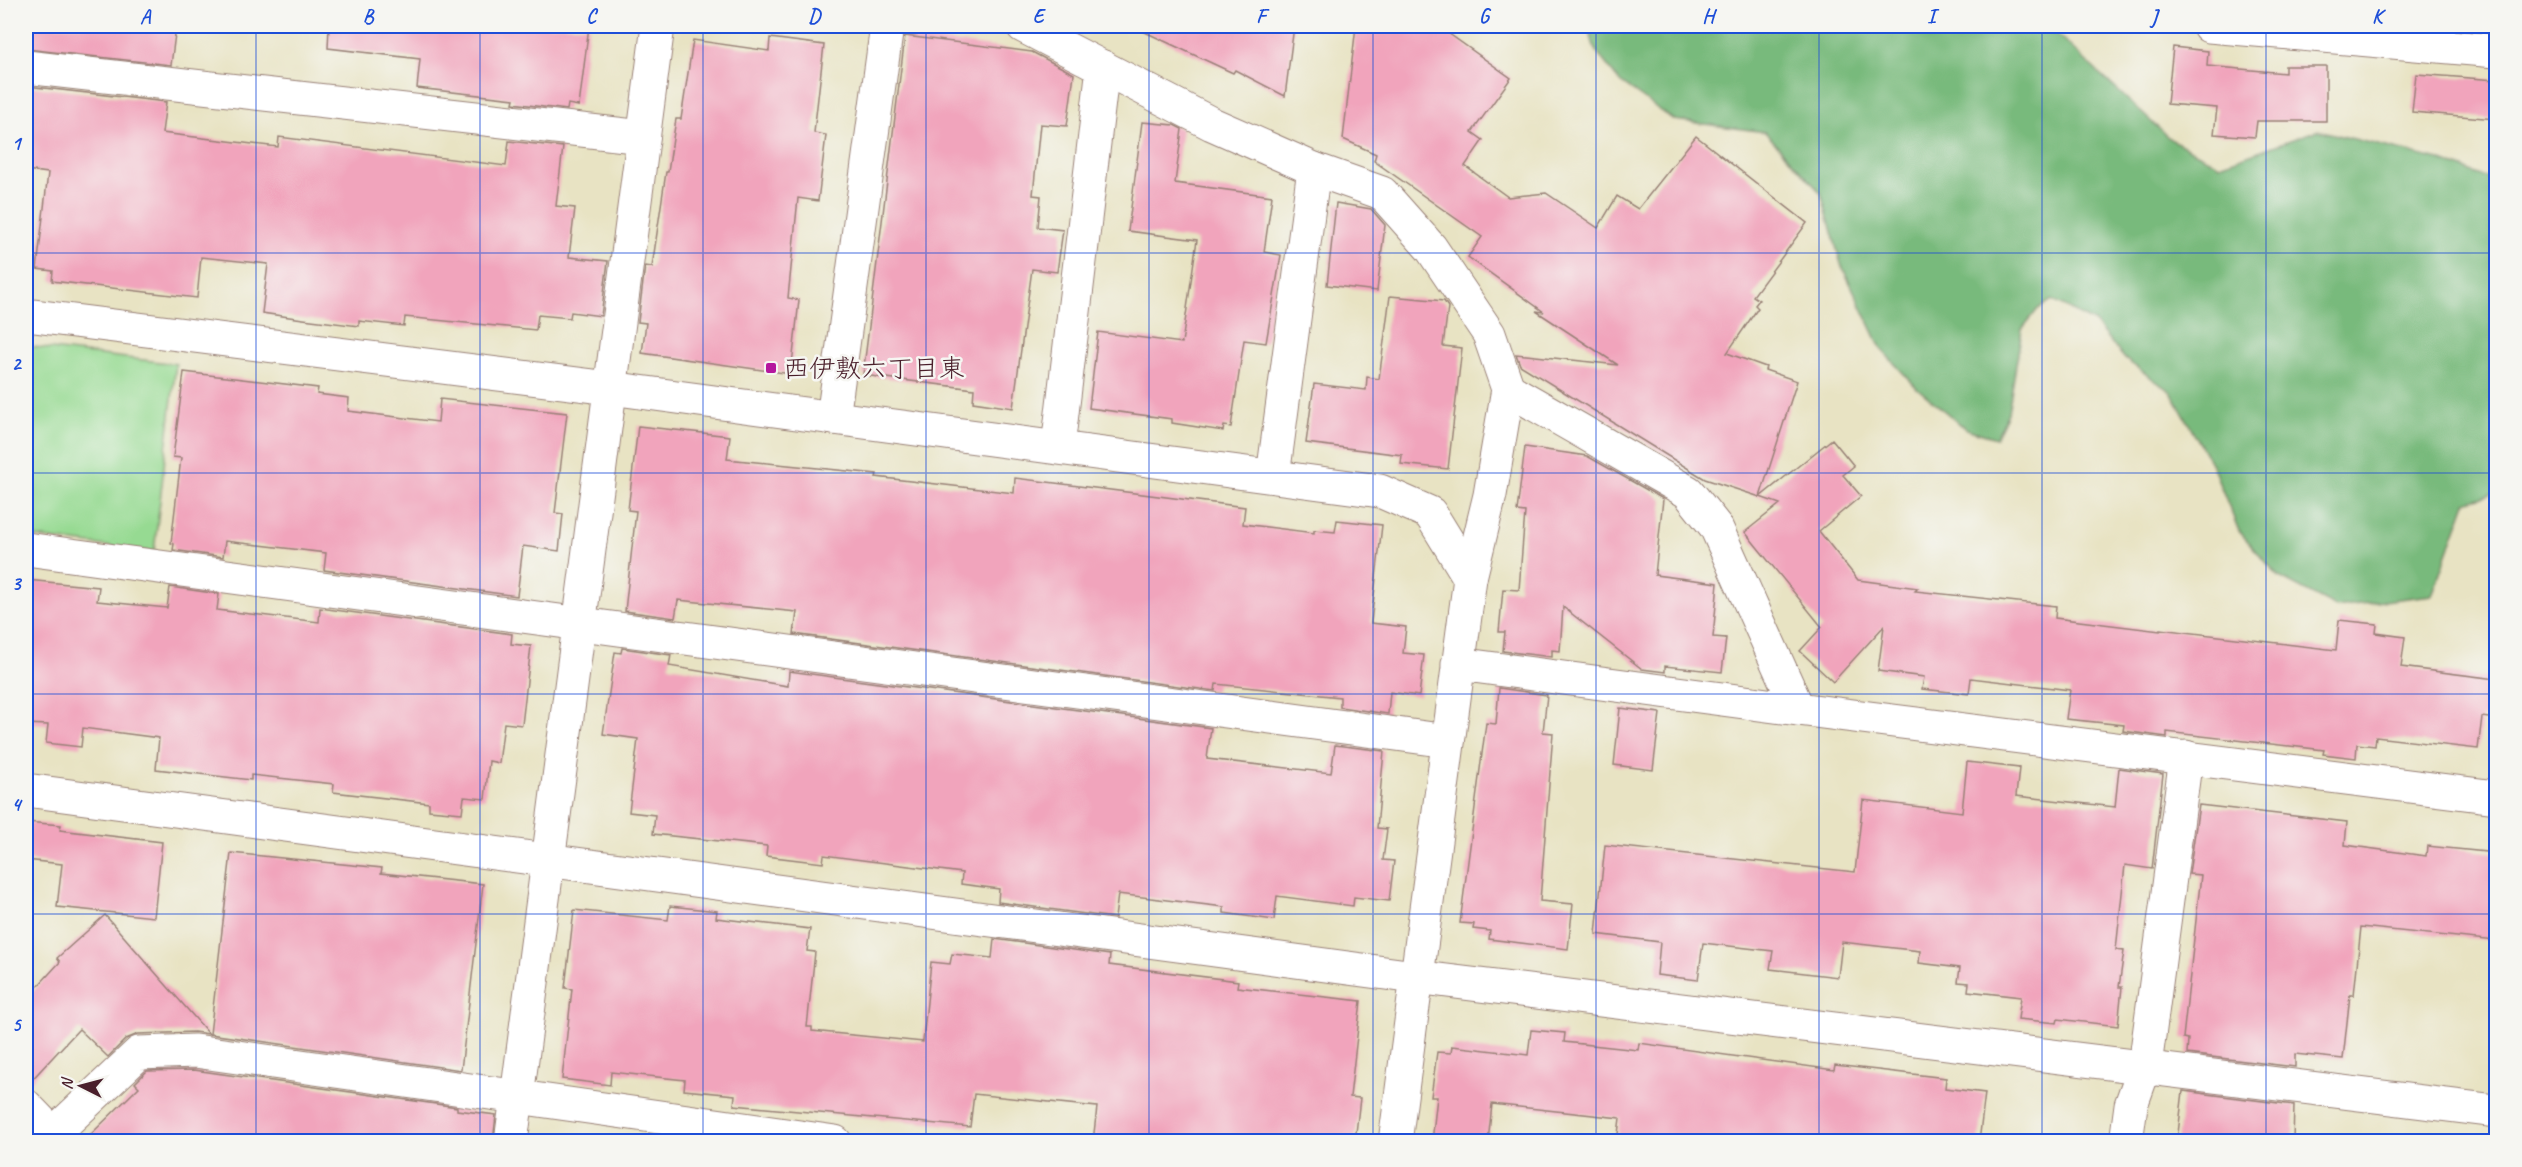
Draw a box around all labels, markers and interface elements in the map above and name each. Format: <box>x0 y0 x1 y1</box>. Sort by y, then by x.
text: A <box>140 4 152 29</box>
text: B <box>363 4 375 29</box>
text: C <box>586 4 598 29</box>
text: D <box>808 4 822 29</box>
text: E <box>1033 4 1047 29</box>
text: F <box>1256 4 1270 29</box>
text: G <box>1479 4 1492 29</box>
text: H <box>1702 4 1717 29</box>
text: I <box>1927 4 1940 29</box>
text: J <box>2149 4 2161 29</box>
text: K <box>2372 4 2386 29</box>
text: 1 <box>12 131 23 156</box>
text: 2 <box>12 351 23 376</box>
place label: 西伊敷六丁目東 <box>783 352 965 385</box>
marker: 西伊敷六丁目東 <box>764 361 778 375</box>
text: 3 <box>12 571 23 596</box>
text: 4 <box>12 792 24 817</box>
text: 5 <box>12 1012 23 1037</box>
north arrow <box>51 1056 111 1116</box>
text: N <box>57 1075 78 1091</box>

